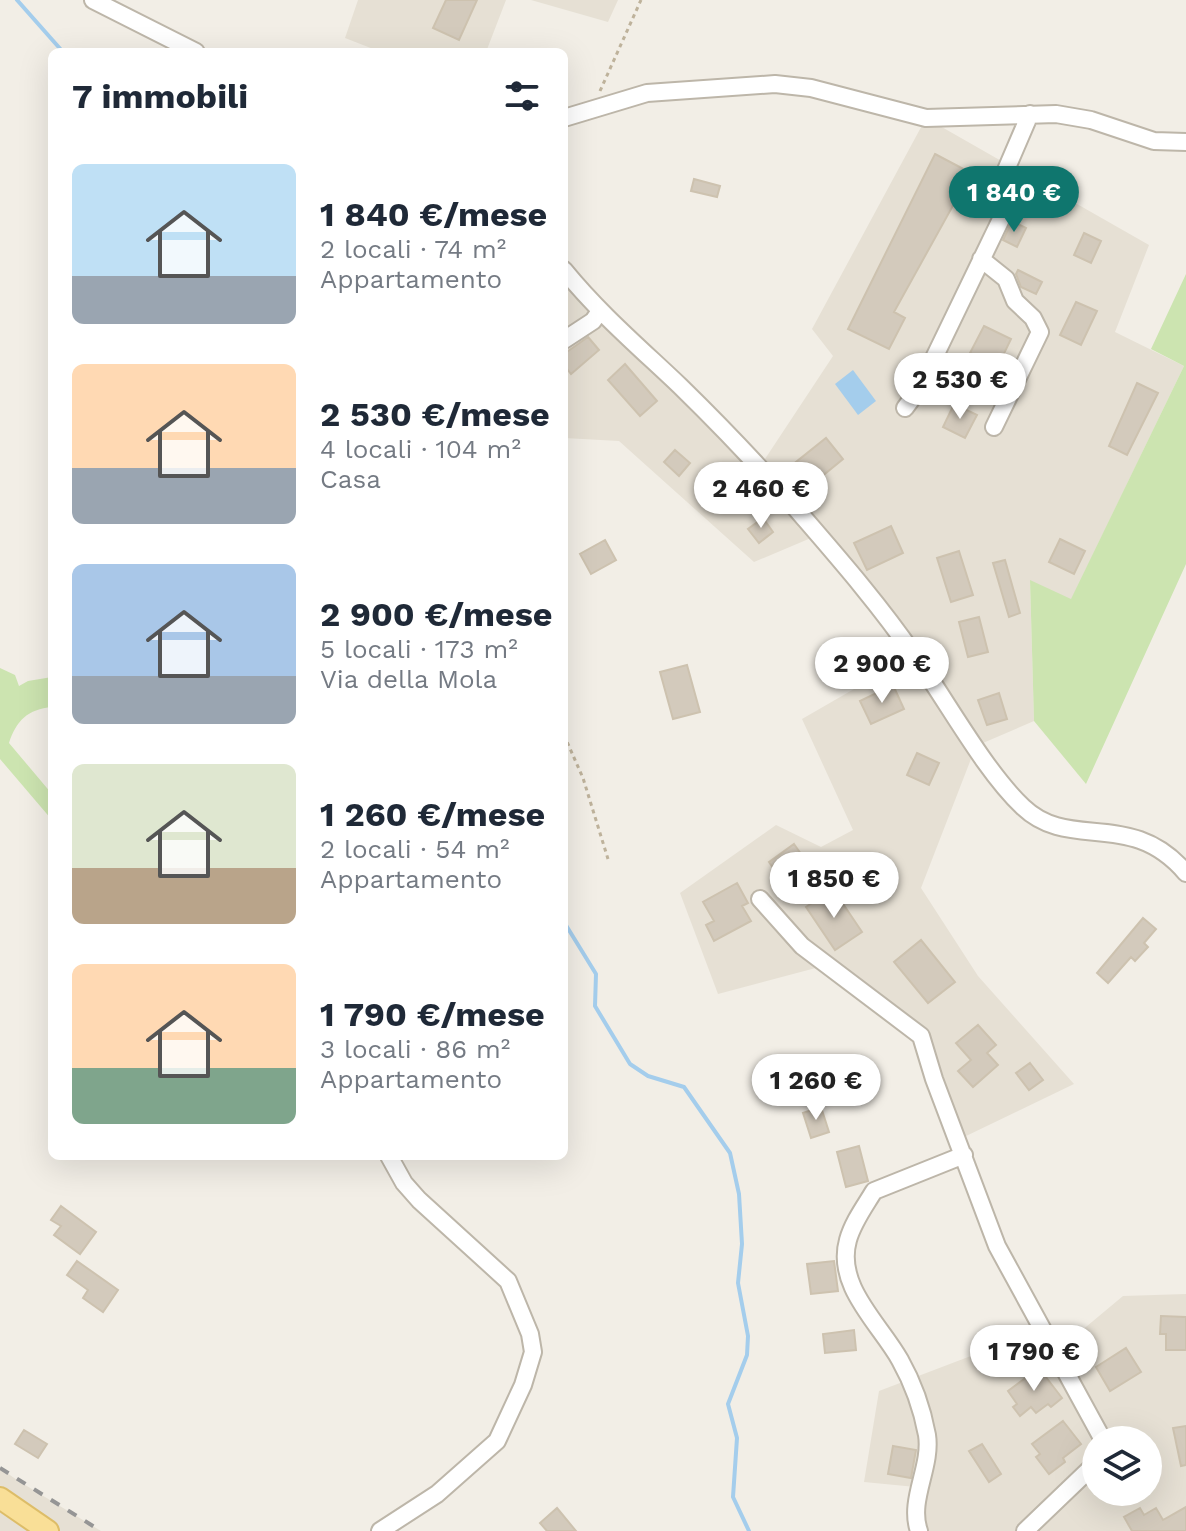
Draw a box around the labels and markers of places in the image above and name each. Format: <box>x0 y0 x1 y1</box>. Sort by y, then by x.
pin: 1 840 € <box>940 166 1088 234</box>
pin: 2 530 € <box>886 353 1034 421</box>
pin: 2 460 € <box>687 462 835 530</box>
pin: 2 900 € <box>808 637 956 705</box>
pin: 1 850 € <box>760 852 908 920</box>
pin: 1 260 € <box>742 1054 890 1122</box>
pin: 1 790 € <box>960 1325 1108 1393</box>

